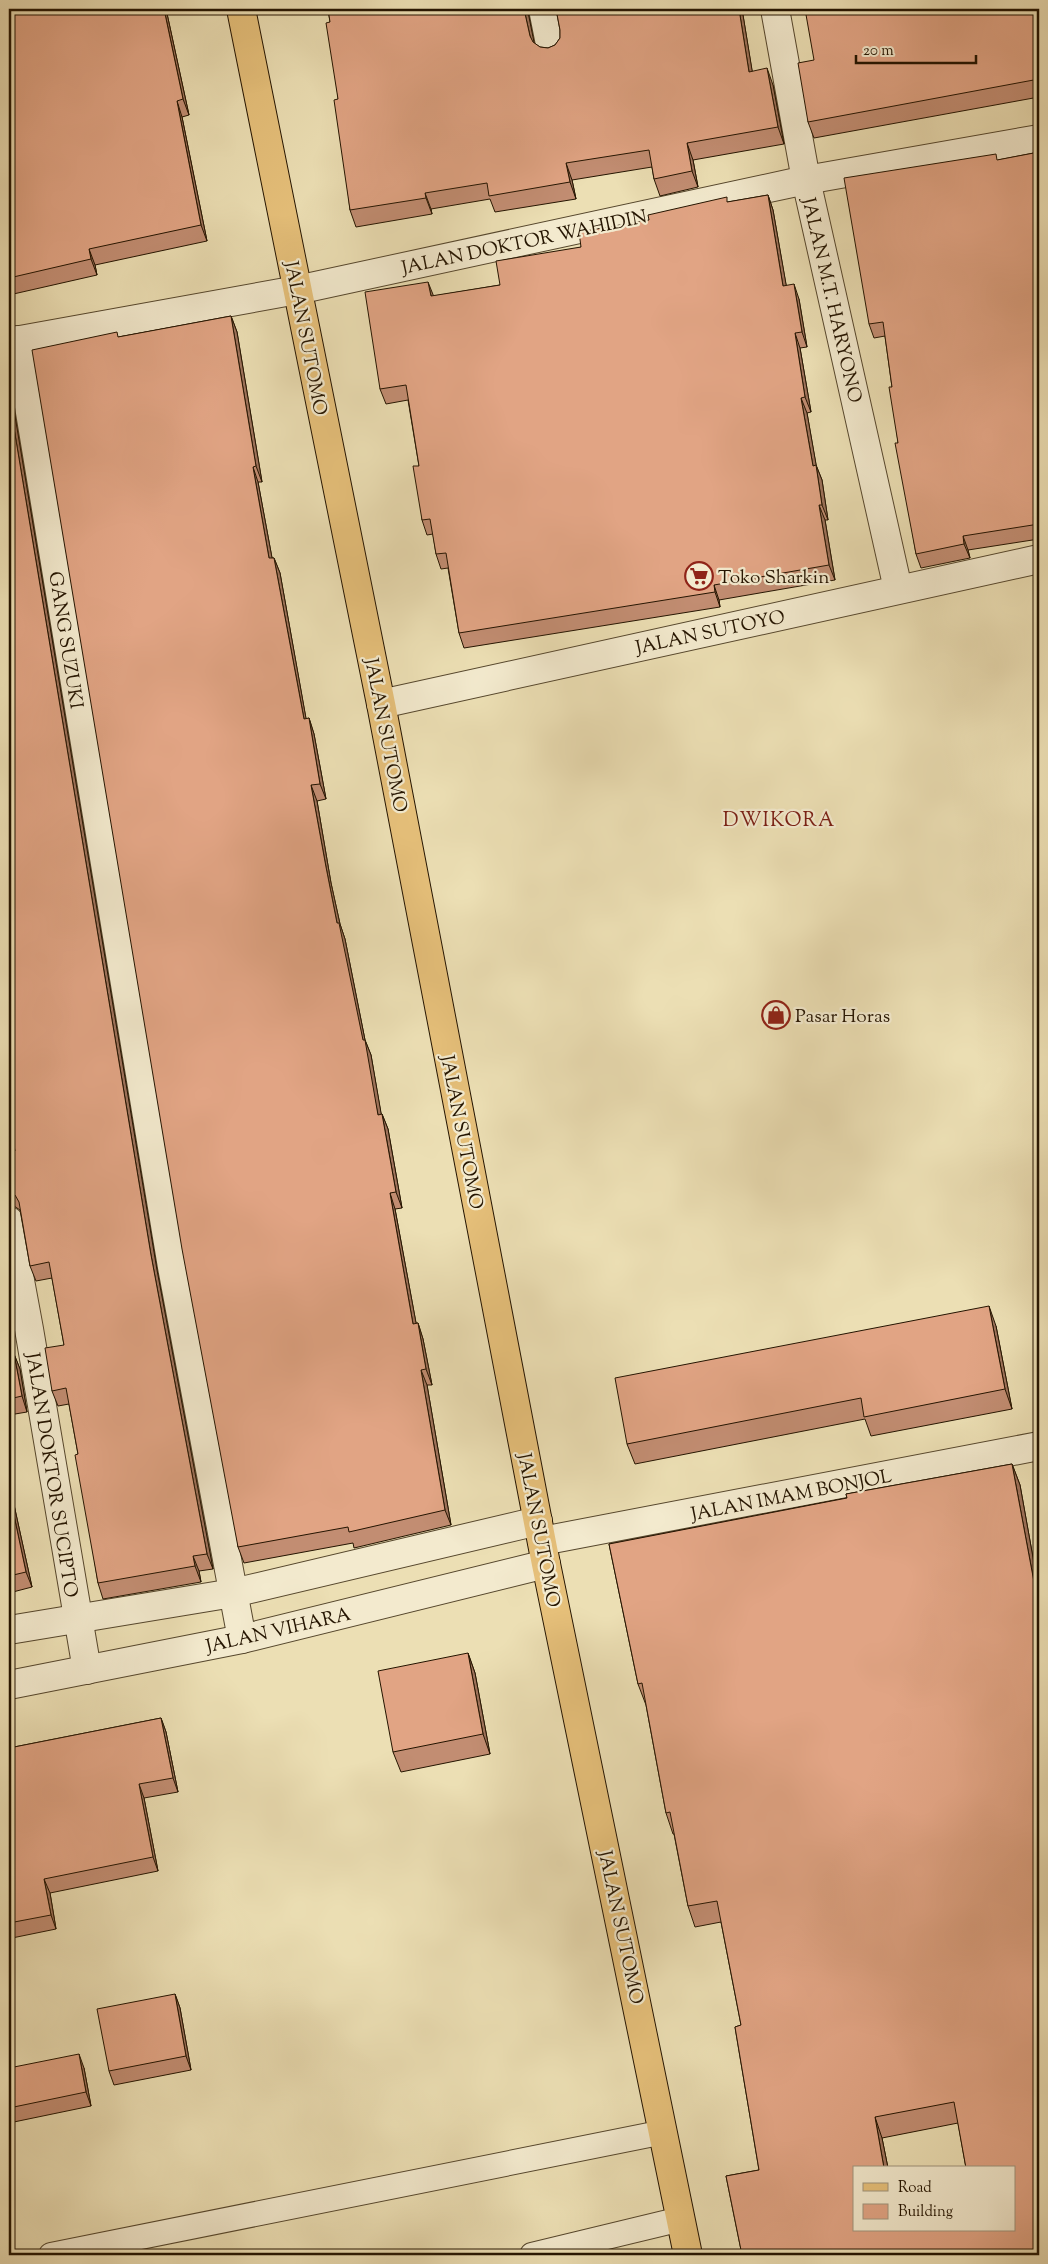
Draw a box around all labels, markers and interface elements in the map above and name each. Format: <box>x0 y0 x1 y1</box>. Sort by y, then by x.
scale bar <box>856 32 976 64</box>
text: 20 m <box>863 41 894 62</box>
street label: JALAN M.T. HARYONO <box>794 194 867 406</box>
street label: JALAN DOKTOR WAHIDIN <box>398 204 650 283</box>
street label: JALAN SUTOMO <box>276 258 333 418</box>
supermarket icon: Toko Sharkin <box>684 561 714 591</box>
place label: Toko Sharkin <box>718 565 829 592</box>
street label: GANG SUZUKI <box>40 570 89 711</box>
street label: JALAN SUTOYO <box>632 604 788 663</box>
street label: JALAN SUTOMO <box>356 655 413 815</box>
district label: DWIKORA <box>723 807 835 836</box>
shop icon: Pasar Horas <box>761 1000 791 1030</box>
place label: Pasar Horas <box>795 1004 890 1031</box>
street label: JALAN SUTOMO <box>432 1052 489 1212</box>
street label: JALAN DOKTOR SUCIPTO <box>18 1350 83 1600</box>
street label: JALAN SUTOMO <box>509 1450 566 1610</box>
street label: JALAN IMAM BONJOL <box>688 1464 895 1529</box>
street label: JALAN VIHARA <box>202 1601 354 1661</box>
street label: JALAN SUTOMO <box>590 1847 649 2007</box>
legend <box>853 2166 1016 2232</box>
text: Road <box>898 2178 932 2199</box>
text: Building <box>898 2202 953 2223</box>

